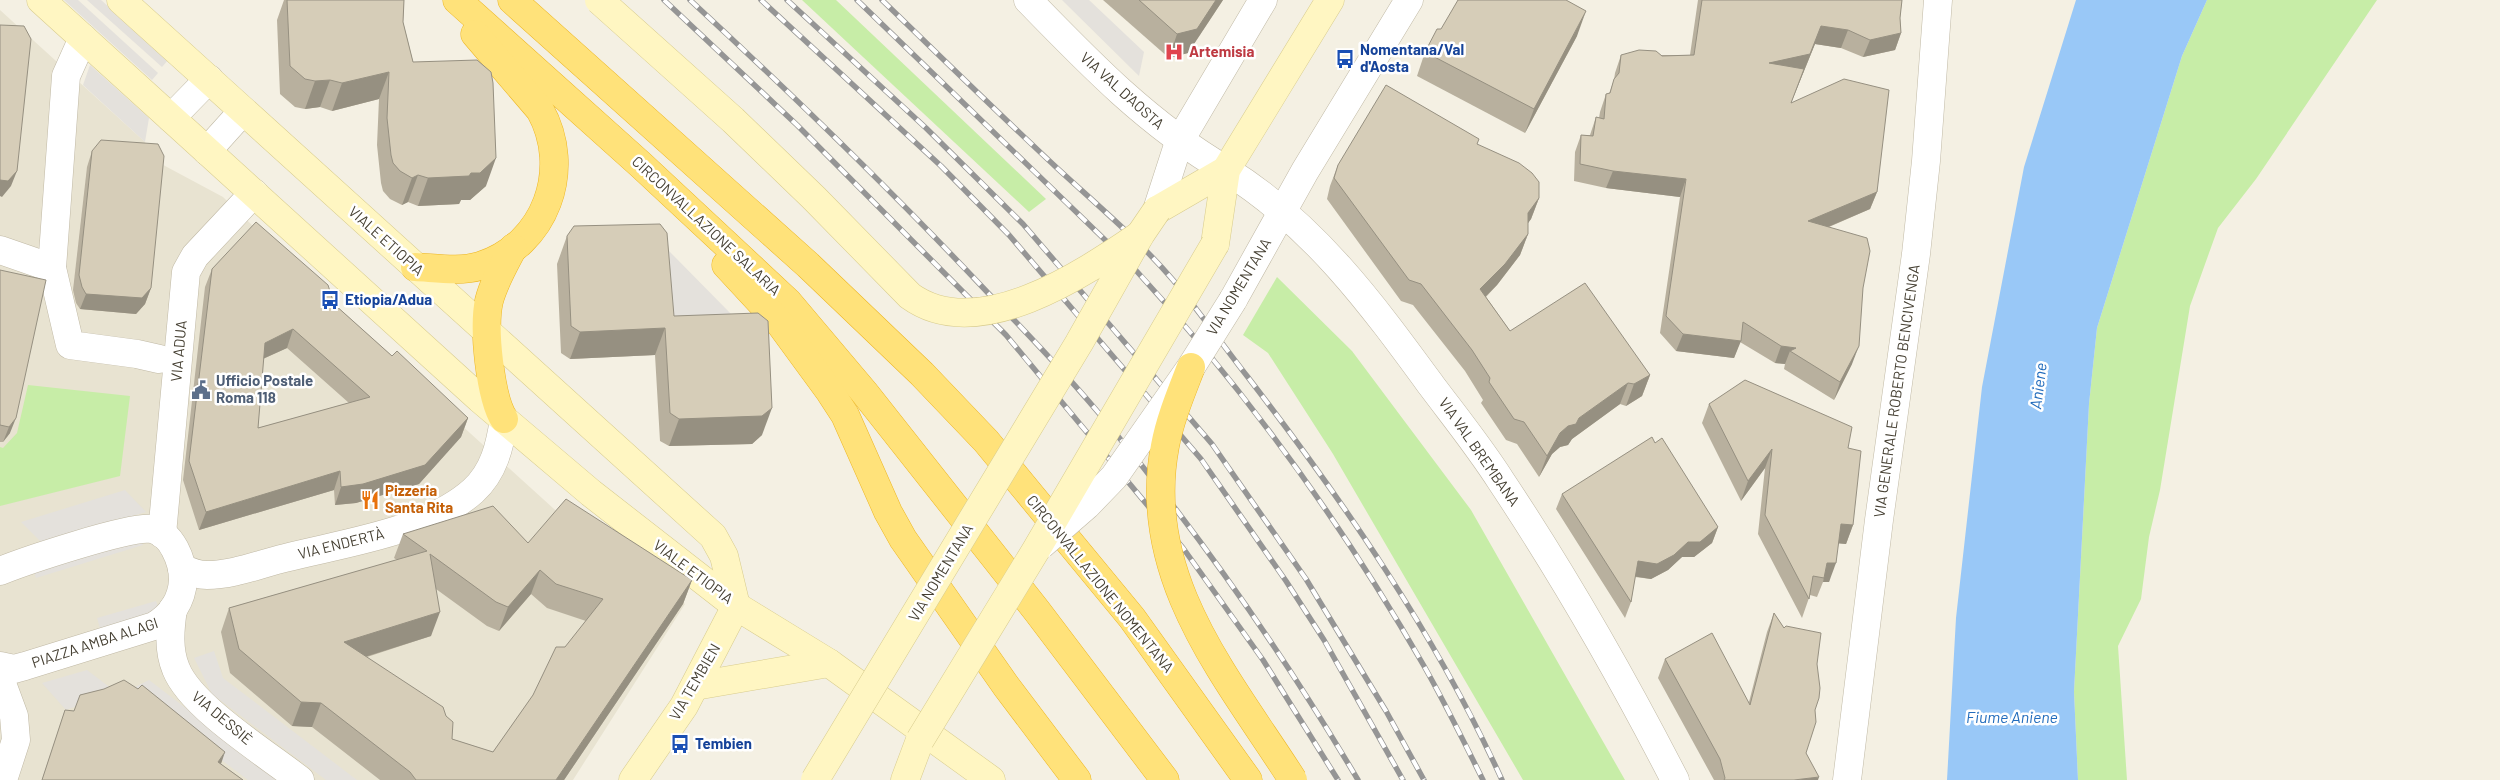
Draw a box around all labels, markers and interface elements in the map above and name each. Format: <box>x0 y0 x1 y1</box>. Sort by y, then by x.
place label: Nomentana/Val d'Aosta <box>1360 40 1464 75</box>
hospital icon: Artemisia <box>1163 41 1185 63</box>
place label: Artemisia <box>1189 42 1254 60</box>
street label: VIA VAL D'AOSTA <box>1077 48 1168 133</box>
bus stop icon: Nomentana/Val d'Aosta <box>1334 48 1356 70</box>
street label: CIRCONVALLAZIONE SALARIA <box>629 152 785 299</box>
street label: VIALE ETIOPIA <box>345 202 428 279</box>
street label: VIA NOMENTANA <box>1202 235 1274 338</box>
street label: VIA GENERALE ROBERTO BENCIVENGA <box>1869 263 1923 519</box>
bus stop icon: Etiopia/Adua <box>319 289 341 311</box>
place label: Etiopia/Adua <box>345 290 432 308</box>
street label: VIA ADUA <box>166 319 190 383</box>
water label: Aniene <box>2025 362 2050 410</box>
place label: Ufficio Postale Roma 118 <box>216 371 313 406</box>
public building icon: Ufficio Postale Roma 118 <box>190 379 212 401</box>
street label: VIA VAL BREMBANA <box>1436 394 1524 509</box>
place label: Pizzeria Santa Rita <box>385 481 453 516</box>
restaurant icon: Pizzeria Santa Rita <box>359 489 381 511</box>
street label: CIRCONVALLAZIONE NOMENTANA <box>1024 491 1178 676</box>
street label: VIA NOMENTANA <box>904 521 976 624</box>
street label: VIA ENDERTÀ <box>296 524 386 562</box>
street label: VIALE ETIOPIA <box>650 535 737 607</box>
street label: PIAZZA AMBA ALAGI <box>29 613 160 671</box>
street label: VIA TEMBIEN <box>665 640 723 723</box>
street label: VIA DESSIÈ <box>189 687 257 748</box>
water label: Fiume Aniene <box>1966 707 2058 726</box>
bus stop icon: Tembien <box>669 733 691 755</box>
place label: Tembien <box>695 734 752 752</box>

